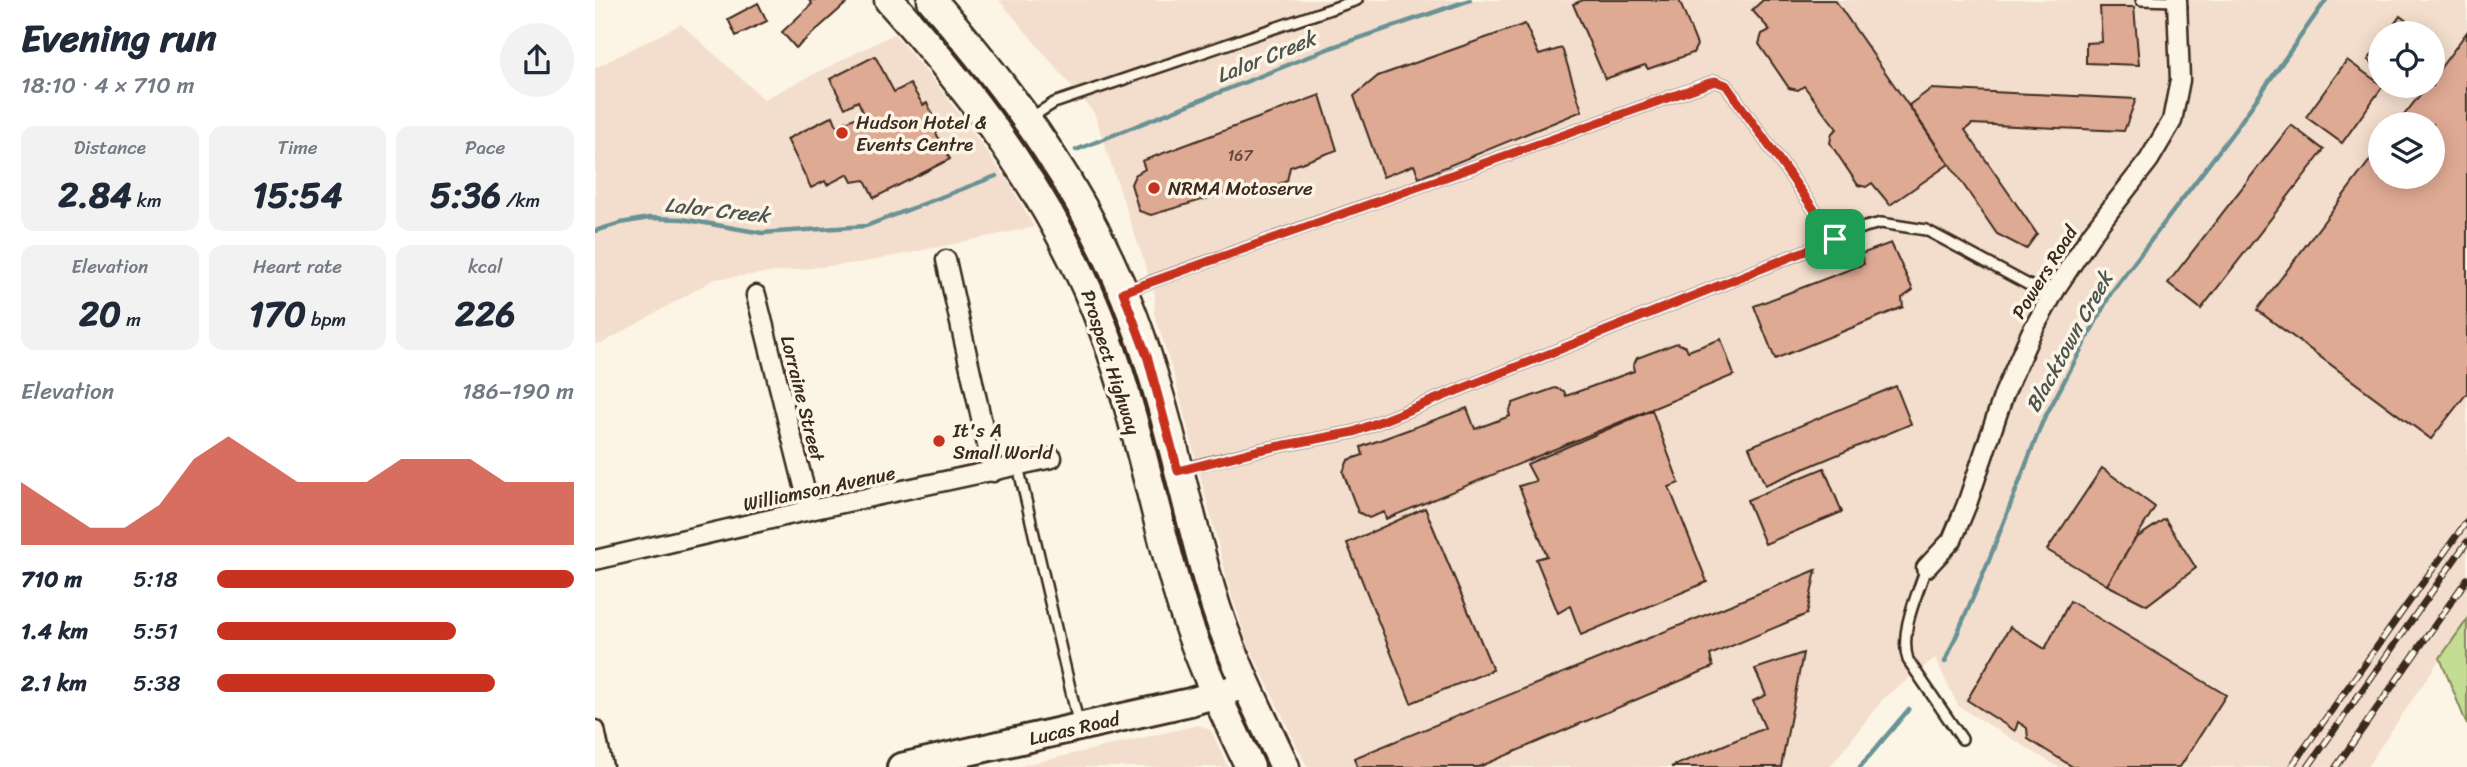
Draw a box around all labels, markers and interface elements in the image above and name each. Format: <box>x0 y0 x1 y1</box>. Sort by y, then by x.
text: Evening run <box>21 5 217 72</box>
water label: Lalor Creek <box>1210 19 1324 94</box>
map controls <box>2368 21 2445 189</box>
button: locate <box>2368 21 2445 98</box>
button: share <box>500 23 574 97</box>
text: 18:10 · 4 × 710 m <box>21 65 195 106</box>
place label: Hudson Hotel & Events Centre <box>856 106 987 161</box>
button: layers <box>2368 112 2445 189</box>
marker: Hudson Hotel & Events Centre <box>834 125 850 141</box>
text: Distance <box>74 131 146 164</box>
text: Time <box>277 131 318 164</box>
text: Pace <box>465 131 505 164</box>
house number: 167 <box>1227 141 1253 170</box>
text: 2.84 <box>58 164 132 226</box>
text: 15:54 <box>252 164 343 226</box>
text: 5:36 <box>430 164 501 226</box>
place label: NRMA Motoserve <box>1168 172 1313 205</box>
marker: NRMA Motoserve <box>1146 180 1162 196</box>
text: km <box>132 184 162 217</box>
text: /km <box>501 184 540 217</box>
water label: Lalor Creek <box>663 186 774 235</box>
pin <box>1805 209 1865 269</box>
street label: Powers Road <box>2003 217 2087 326</box>
icon: arrive <box>1816 220 1854 258</box>
text: Elevation <box>71 250 148 283</box>
text: Heart rate <box>253 250 342 283</box>
text: kcal <box>468 250 502 283</box>
water label: Blacktown Creek <box>2014 262 2125 420</box>
text: 20 <box>79 283 121 345</box>
text: 170 <box>249 283 306 345</box>
text: 226 <box>455 283 515 345</box>
street label: Prospect Highway <box>1072 285 1150 439</box>
text: m <box>121 303 141 336</box>
text: bpm <box>306 303 346 336</box>
street label: Lorraine Street <box>771 332 834 466</box>
text: Elevation <box>21 371 114 412</box>
text: 186–190 m <box>462 371 574 412</box>
place label: It's A Small World <box>952 414 1055 469</box>
marker: It's A Small World <box>931 433 947 449</box>
street label: Williamson Avenue <box>740 456 899 521</box>
text: 710 m <box>21 559 82 600</box>
text: 5:18 <box>133 559 178 600</box>
text: 1.4 km <box>21 611 88 652</box>
text: 5:51 <box>133 611 178 652</box>
text: 2.1 km <box>21 663 87 704</box>
text: 5:38 <box>133 663 181 704</box>
street label: Lucas Road <box>1026 702 1125 755</box>

